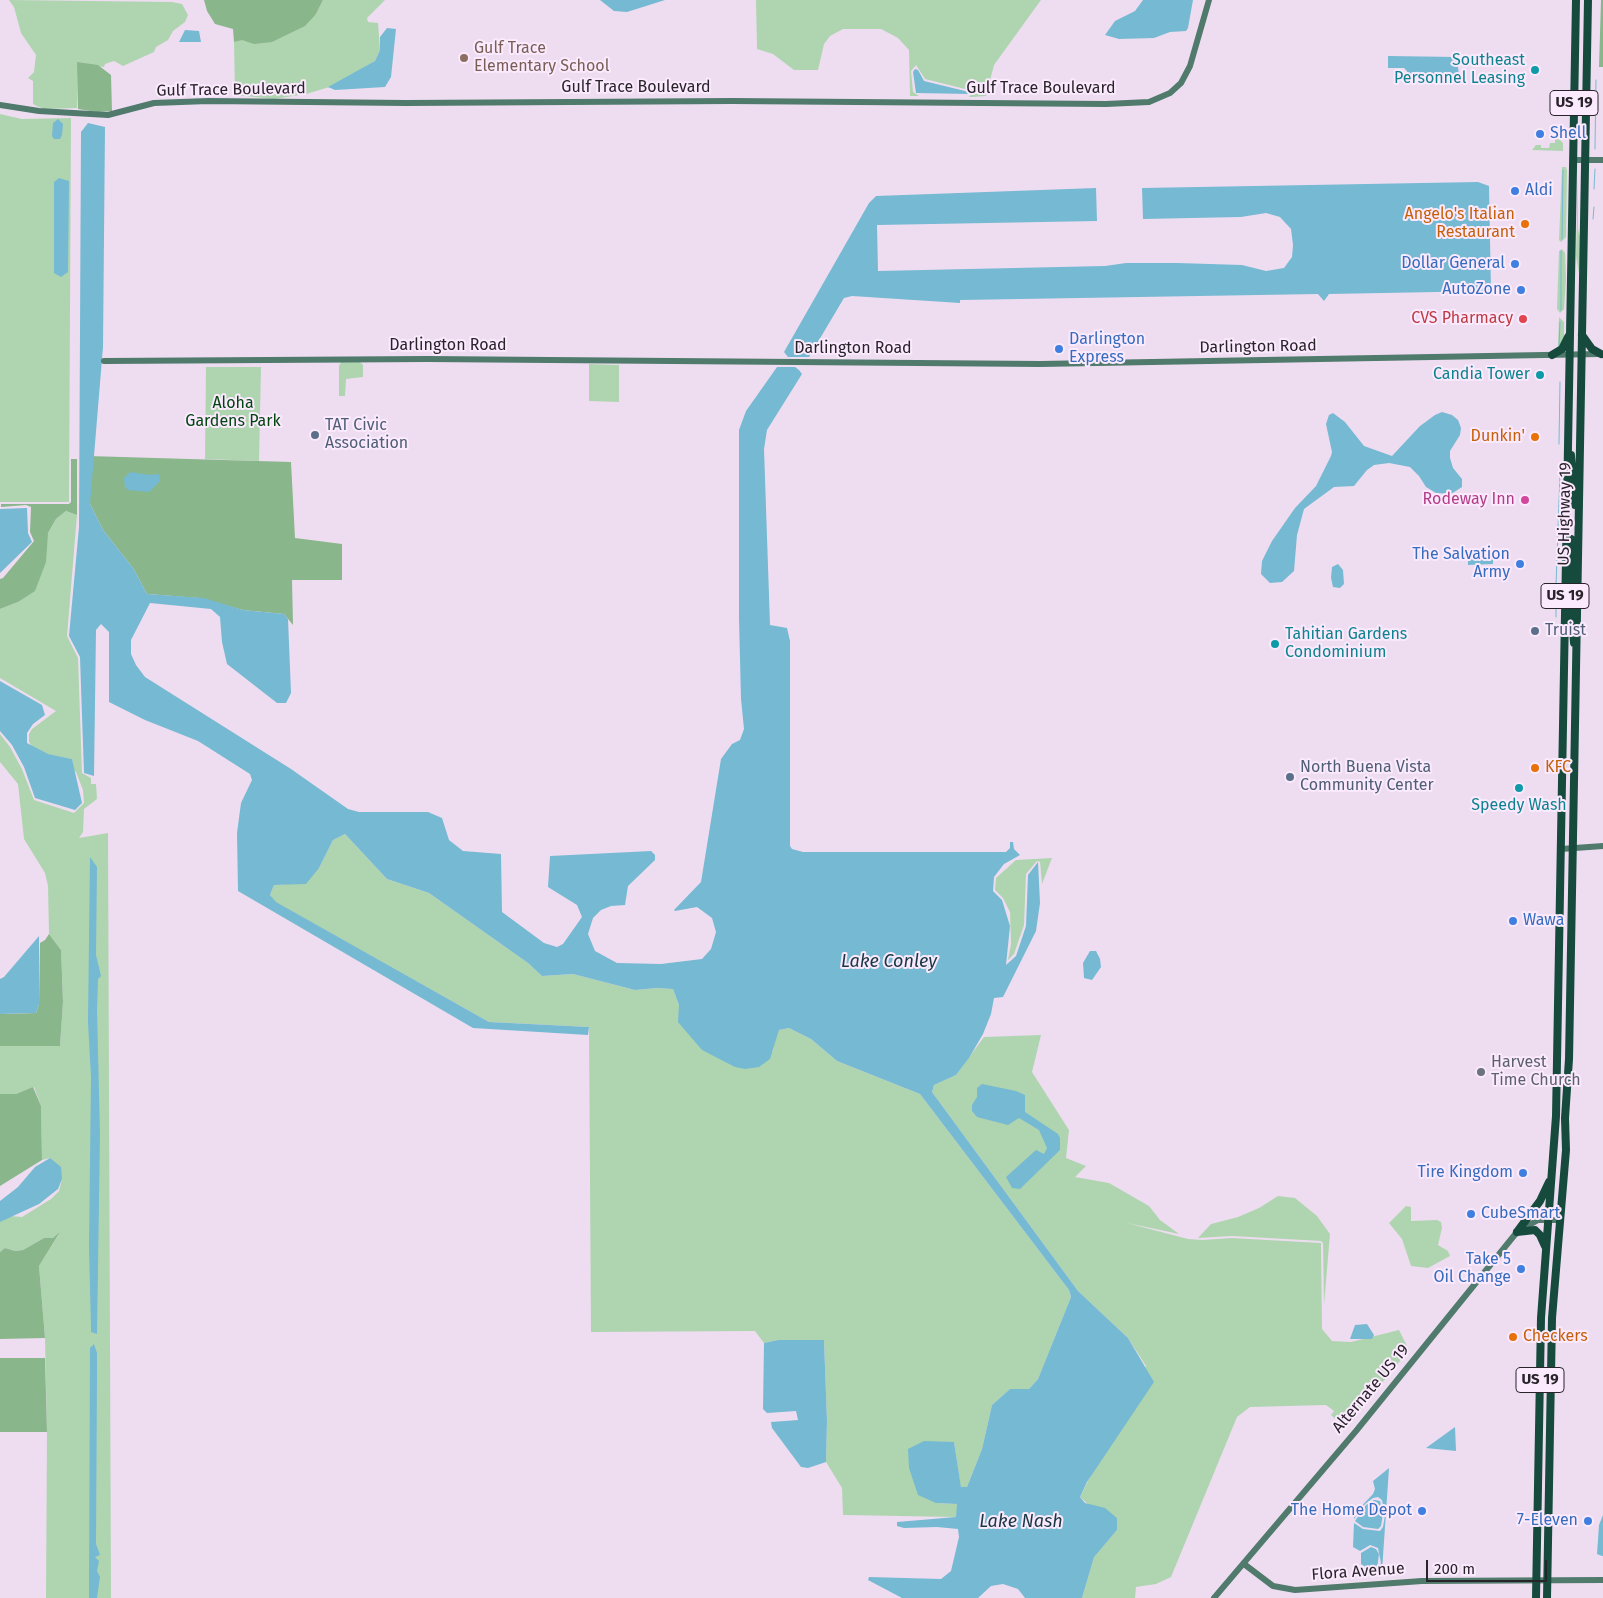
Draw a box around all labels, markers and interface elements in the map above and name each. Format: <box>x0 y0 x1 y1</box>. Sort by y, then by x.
place label: Gulf Trace Elementary School <box>474 39 609 77</box>
place label: Southeast Personnel Leasing <box>1394 51 1525 89</box>
marker: Gulf Trace Elementary School <box>458 52 470 64</box>
marker: Southeast Personnel Leasing <box>1529 64 1541 76</box>
street label: Gulf Trace Boulevard <box>561 78 711 98</box>
street label: Gulf Trace Boulevard <box>156 79 306 101</box>
street label: Gulf Trace Boulevard <box>966 79 1116 99</box>
road number: US 19 <box>1550 90 1598 116</box>
place label: Shell <box>1550 124 1586 144</box>
marker: Shell <box>1534 128 1546 140</box>
place label: Aldi <box>1525 181 1553 201</box>
marker: Aldi <box>1509 185 1521 197</box>
place label: Angelo's Italian Restaurant <box>1405 205 1515 243</box>
marker: Angelo's Italian Restaurant <box>1519 218 1531 230</box>
place label: Dollar General <box>1401 254 1505 274</box>
marker: Dollar General <box>1509 258 1521 270</box>
place label: AutoZone <box>1442 280 1511 300</box>
marker: AutoZone <box>1515 284 1527 296</box>
place label: CVS Pharmacy <box>1411 309 1513 329</box>
marker: CVS Pharmacy <box>1517 313 1529 325</box>
place label: Darlington Express <box>1069 330 1145 368</box>
street label: Darlington Road <box>389 336 507 356</box>
street label: Darlington Road <box>1199 336 1317 358</box>
street label: Darlington Road <box>794 339 912 359</box>
marker: Darlington Express <box>1053 343 1065 355</box>
place label: Candia Tower <box>1433 365 1530 385</box>
marker: Candia Tower <box>1534 369 1546 381</box>
park label: Aloha Gardens Park <box>185 394 281 432</box>
place label: TAT Civic Association <box>325 416 408 454</box>
place label: Dunkin' <box>1471 427 1525 447</box>
marker: TAT Civic Association <box>309 429 321 441</box>
marker: Dunkin' <box>1529 431 1541 443</box>
street label: US Highway 19 <box>1554 462 1576 566</box>
place label: Rodeway Inn <box>1423 490 1515 510</box>
marker: Rodeway Inn <box>1519 494 1531 506</box>
place label: The Salvation Army <box>1412 545 1510 583</box>
marker: The Salvation Army <box>1514 558 1526 570</box>
road number: US 19 <box>1541 584 1589 608</box>
place label: Truist <box>1545 621 1586 641</box>
place label: Tahitian Gardens Condominium <box>1285 625 1407 663</box>
marker: Truist <box>1529 625 1541 637</box>
marker: Tahitian Gardens Condominium <box>1269 638 1281 650</box>
place label: North Buena Vista Community Center <box>1300 758 1434 796</box>
place label: KFC <box>1545 758 1571 778</box>
marker: KFC <box>1529 762 1541 774</box>
marker: North Buena Vista Community Center <box>1284 771 1296 783</box>
marker: Speedy Wash <box>1513 782 1525 794</box>
place label: Speedy Wash <box>1471 796 1567 816</box>
place label: Wawa <box>1523 911 1564 931</box>
marker: Wawa <box>1507 915 1519 927</box>
water label: Lake Conley <box>841 951 937 973</box>
place label: Harvest Time Church <box>1491 1053 1581 1091</box>
marker: Harvest Time Church <box>1475 1066 1487 1078</box>
place label: Tire Kingdom <box>1418 1163 1513 1183</box>
marker: Tire Kingdom <box>1517 1167 1529 1179</box>
place label: CubeSmart <box>1481 1204 1560 1224</box>
marker: CubeSmart <box>1465 1208 1477 1220</box>
place label: Take 5 Oil Change <box>1433 1250 1511 1288</box>
marker: Take 5 Oil Change <box>1515 1263 1527 1275</box>
place label: Checkers <box>1523 1327 1588 1347</box>
marker: Checkers <box>1507 1331 1519 1343</box>
street label: Alternate US 19 <box>1328 1341 1414 1437</box>
road number: US 19 <box>1516 1368 1564 1392</box>
place label: The Home Depot <box>1291 1501 1412 1521</box>
marker: The Home Depot <box>1416 1505 1428 1517</box>
water label: Lake Nash <box>979 1511 1063 1533</box>
place label: 7-Eleven <box>1517 1511 1578 1531</box>
marker: 7-Eleven <box>1582 1515 1594 1527</box>
scale bar <box>1428 1550 1549 1582</box>
street label: Flora Avenue <box>1311 1559 1405 1585</box>
text: 200 m <box>1434 1560 1475 1578</box>

